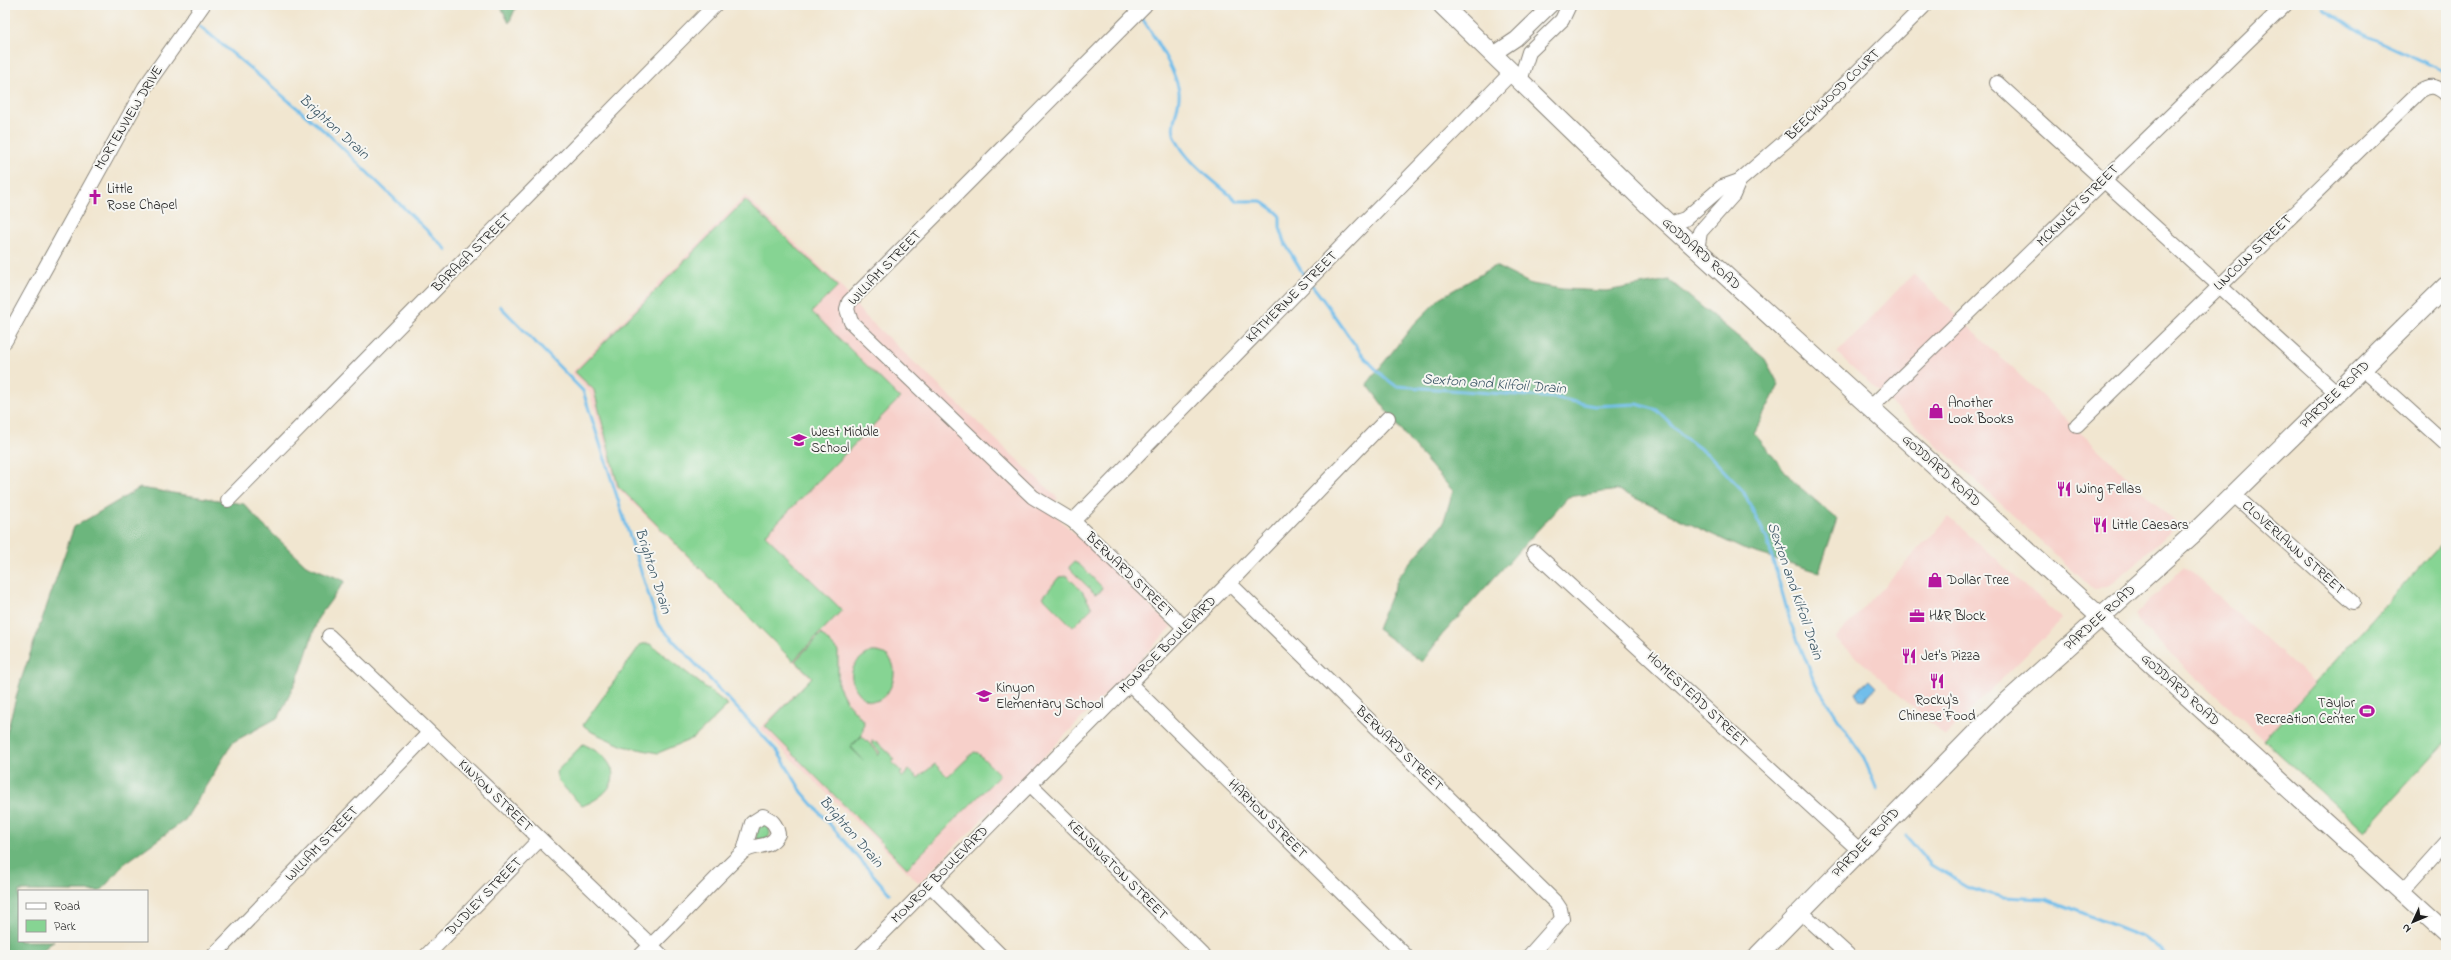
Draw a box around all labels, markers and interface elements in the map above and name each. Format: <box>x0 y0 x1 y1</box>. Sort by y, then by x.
street label: BEECHWOOD COURT <box>1780 44 1885 146</box>
street label: MORTENVIEW DRIVE <box>89 62 169 174</box>
water label: Brighton Drain <box>293 89 375 166</box>
street label: MCKINLEY STREET <box>2032 160 2124 252</box>
place label: Little Rose Chapel <box>107 179 177 216</box>
church icon: Little Rose Chapel <box>86 188 104 206</box>
street label: BARAGA STREET <box>427 208 517 298</box>
street label: LINCOLN STREET <box>2209 210 2297 296</box>
street label: GODDARD ROAD <box>1657 213 1745 295</box>
street label: WILLIAM STREET <box>843 225 927 311</box>
street label: KATHERINE STREET <box>1241 246 1343 348</box>
street label: PARDEE ROAD <box>2295 356 2375 434</box>
water label: Sexton and Kilfoil Drain <box>1421 368 1567 400</box>
place label: Another Look Books <box>1948 393 2014 430</box>
shop icon: Another Look Books <box>1927 402 1945 420</box>
place label: West Middle School <box>811 422 880 459</box>
street label: GODDARD ROAD <box>1897 430 1985 512</box>
school or university icon: West Middle School <box>790 431 808 449</box>
place label: Wing Fellas <box>2076 479 2142 501</box>
restaurant icon: Wing Fellas <box>2055 480 2073 498</box>
street label: CLOVERLAWN STREET <box>2237 496 2349 600</box>
place label: Little Caesars <box>2112 515 2189 536</box>
restaurant icon: Little Caesars <box>2091 516 2109 534</box>
water label: Sexton and Kilfoil Drain <box>1761 519 1829 663</box>
water label: Brighton Drain <box>628 525 677 617</box>
street label: BERNARD STREET <box>1080 527 1178 622</box>
place label: Dollar Tree <box>1946 570 2010 591</box>
shop icon: Dollar Tree <box>1926 571 1944 589</box>
street label: PARDEE ROAD <box>2059 580 2141 656</box>
street label: MONROE BOULEVARD <box>1114 591 1222 699</box>
place label: H&R Block <box>1929 606 1986 627</box>
office icon: H&R Block <box>1908 607 1926 625</box>
place label: Jet's Pizza <box>1921 646 1980 667</box>
street label: HOMESTEAD STREET <box>1642 647 1752 753</box>
restaurant icon: Jet's Pizza <box>1900 647 1918 665</box>
street label: GODDARD ROAD <box>2136 649 2224 731</box>
restaurant icon: Rocky's Chinese Food <box>1928 672 1946 690</box>
place label: Kinyon Elementary School <box>996 678 1103 716</box>
school or university icon: Kinyon Elementary School <box>975 687 993 705</box>
place label: Rocky's Chinese Food <box>1898 690 1976 727</box>
place label: Taylor Recreation Center <box>2256 693 2356 730</box>
street label: BERNARD STREET <box>1350 701 1448 796</box>
sports icon: Taylor Recreation Center <box>2358 702 2376 720</box>
street label: KINYON STREET <box>453 755 537 837</box>
street label: HARMON STREET <box>1222 774 1312 864</box>
water label: Brighton Drain <box>813 791 889 874</box>
street label: WILLIAM STREET <box>280 801 364 887</box>
street label: PARDEE ROAD <box>1827 803 1905 883</box>
street label: KENSINGTON STREET <box>1062 815 1172 925</box>
street label: MONROE BOULEVARD <box>886 821 994 929</box>
street label: DUDLEY STREET <box>440 853 527 942</box>
legend <box>18 890 148 942</box>
text: Road <box>54 898 80 916</box>
north arrow <box>2393 902 2433 942</box>
text: Park <box>54 918 76 936</box>
text: N <box>2398 920 2415 936</box>

